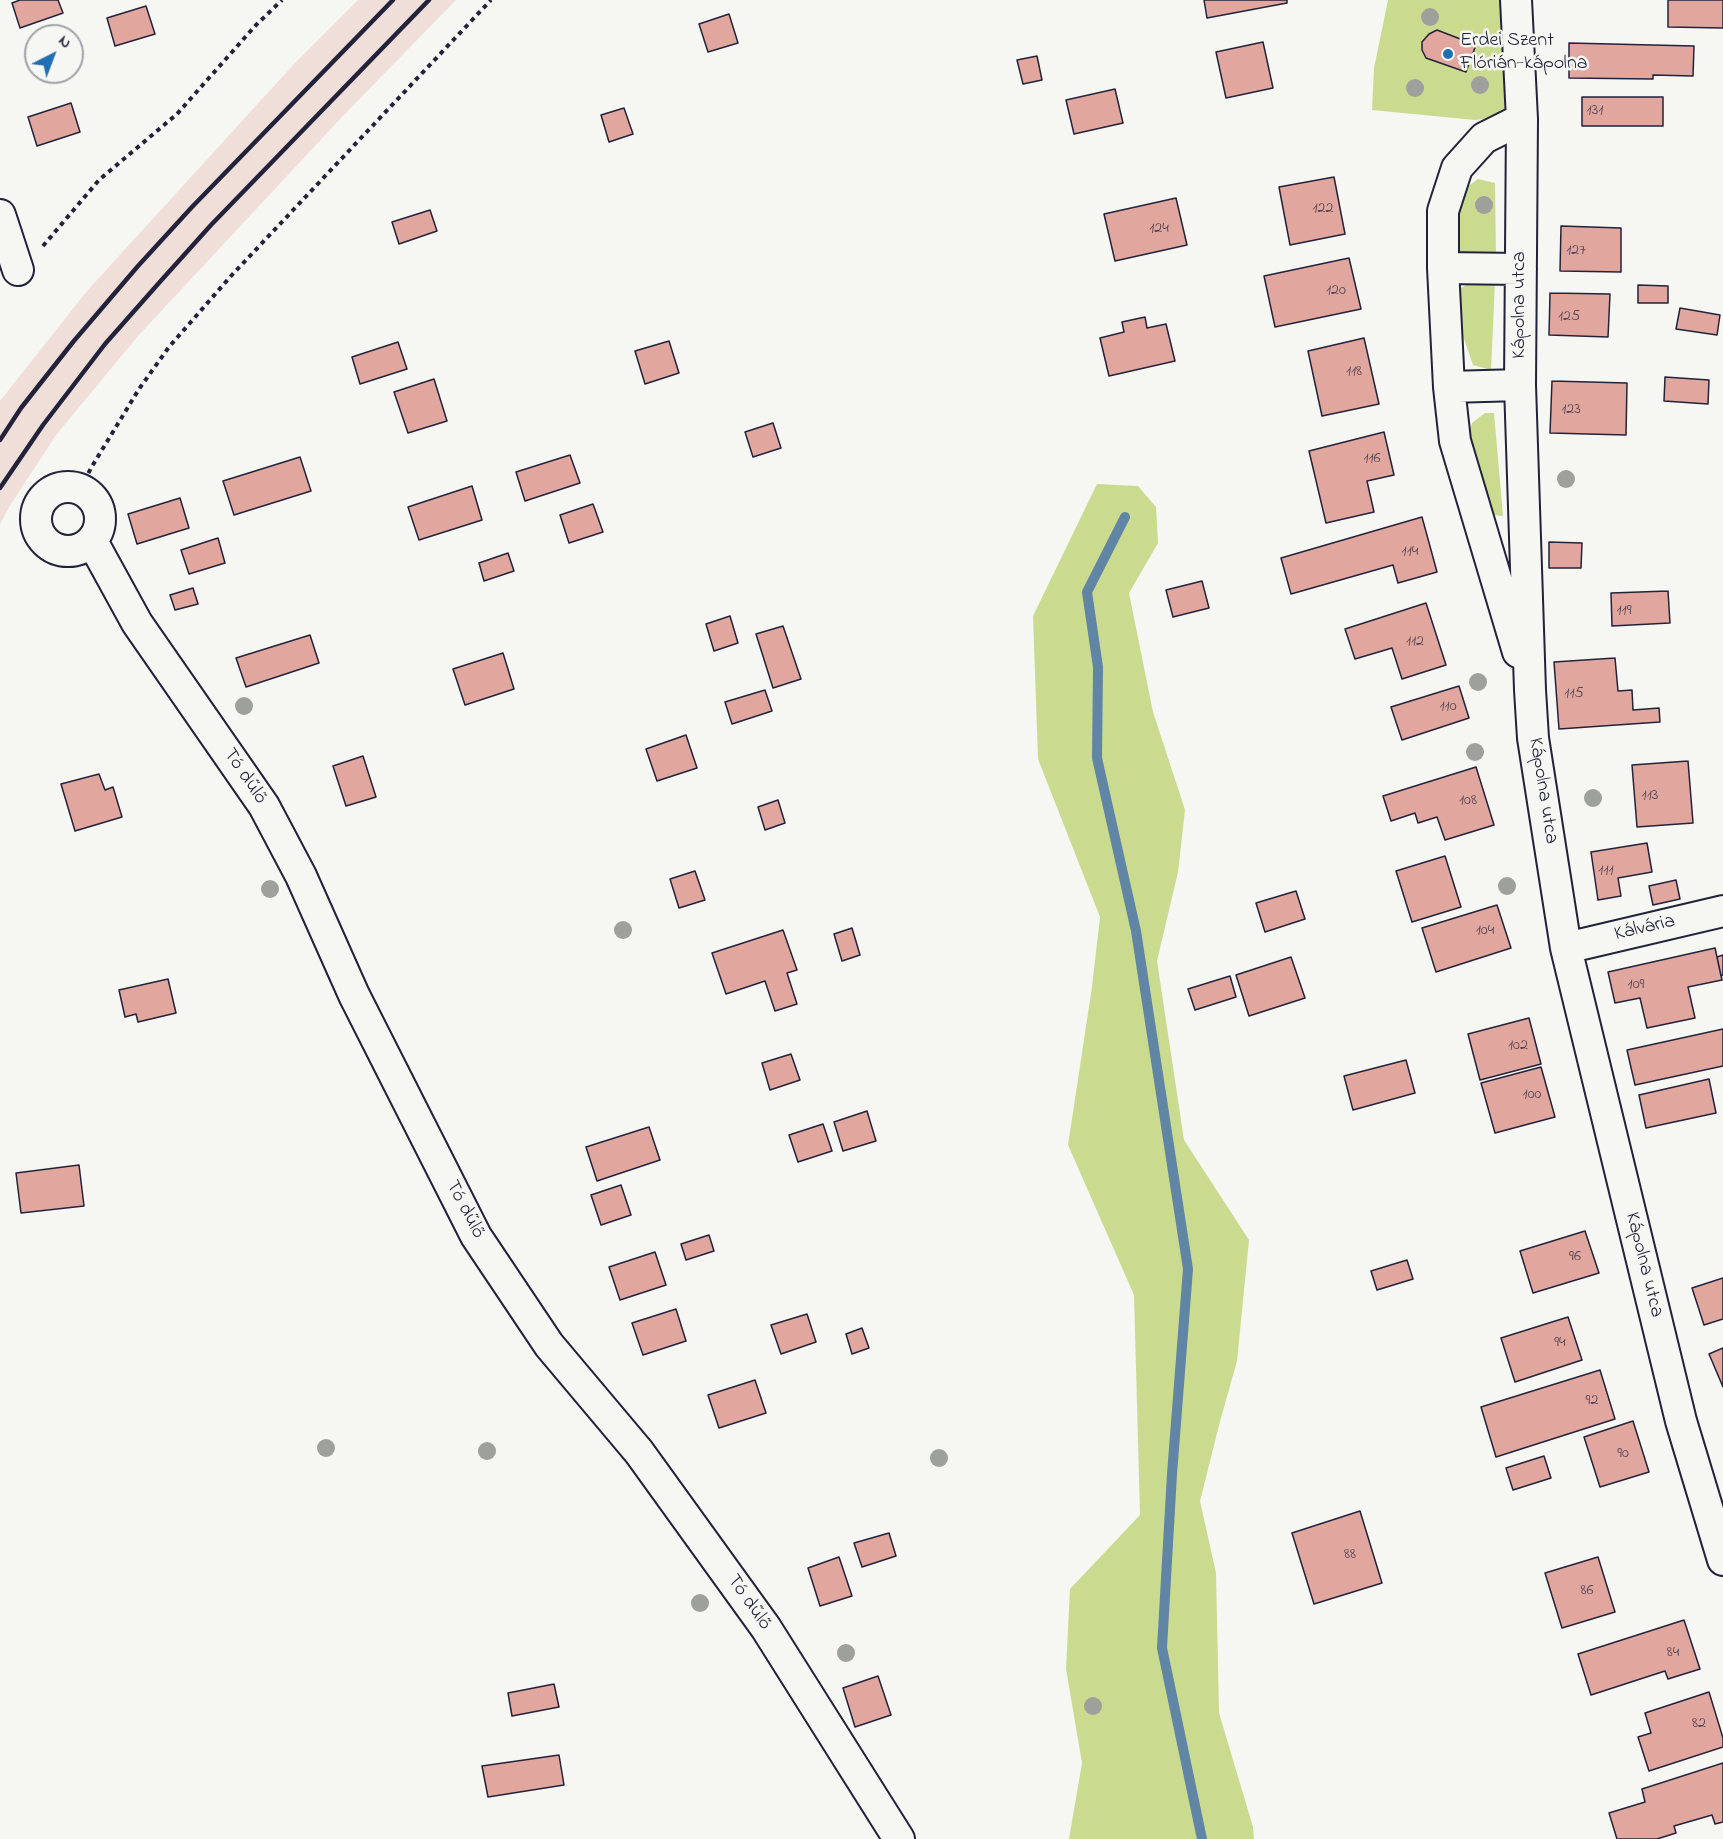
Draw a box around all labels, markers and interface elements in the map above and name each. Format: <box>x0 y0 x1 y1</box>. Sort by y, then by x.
north arrow <box>24 24 84 84</box>
text: N <box>53 30 77 55</box>
place label: Erdei Szent Flórián-kápolna <box>1460 30 1588 77</box>
marker: Erdei Szent Flórián-kápolna <box>1441 47 1455 61</box>
house number: 131 <box>1587 101 1603 121</box>
house number: 122 <box>1313 199 1333 219</box>
house number: 124 <box>1149 219 1169 239</box>
house number: 127 <box>1566 241 1586 261</box>
street label: Kápolna utca <box>1509 251 1533 359</box>
house number: 120 <box>1326 281 1346 301</box>
house number: 125 <box>1558 307 1580 327</box>
house number: 118 <box>1346 362 1362 382</box>
house number: 123 <box>1561 400 1581 420</box>
house number: 116 <box>1363 449 1381 469</box>
house number: 114 <box>1402 542 1418 562</box>
house number: 119 <box>1617 601 1631 621</box>
house number: 112 <box>1406 632 1424 652</box>
house number: 115 <box>1564 684 1584 704</box>
house number: 110 <box>1439 697 1457 717</box>
street label: Kápolna utca <box>1522 736 1562 846</box>
street label: Tó dűlő <box>217 744 271 810</box>
house number: 113 <box>1642 786 1658 806</box>
house number: 108 <box>1459 791 1477 811</box>
house number: 111 <box>1598 861 1614 881</box>
street label: Kálvária <box>1612 910 1678 948</box>
house number: 104 <box>1476 921 1494 941</box>
house number: 109 <box>1628 975 1644 995</box>
house number: 102 <box>1508 1036 1528 1056</box>
house number: 100 <box>1523 1085 1541 1105</box>
street label: Tó dűlő <box>439 1177 489 1243</box>
street label: Kápolna utca <box>1618 1210 1668 1320</box>
house number: 96 <box>1569 1247 1581 1267</box>
house number: 94 <box>1554 1333 1566 1353</box>
house number: 92 <box>1586 1391 1598 1411</box>
house number: 90 <box>1617 1444 1629 1464</box>
house number: 88 <box>1344 1545 1356 1565</box>
street label: Tó dűlő <box>720 1571 776 1635</box>
house number: 86 <box>1580 1581 1594 1601</box>
house number: 84 <box>1667 1643 1679 1663</box>
house number: 82 <box>1692 1714 1706 1734</box>

